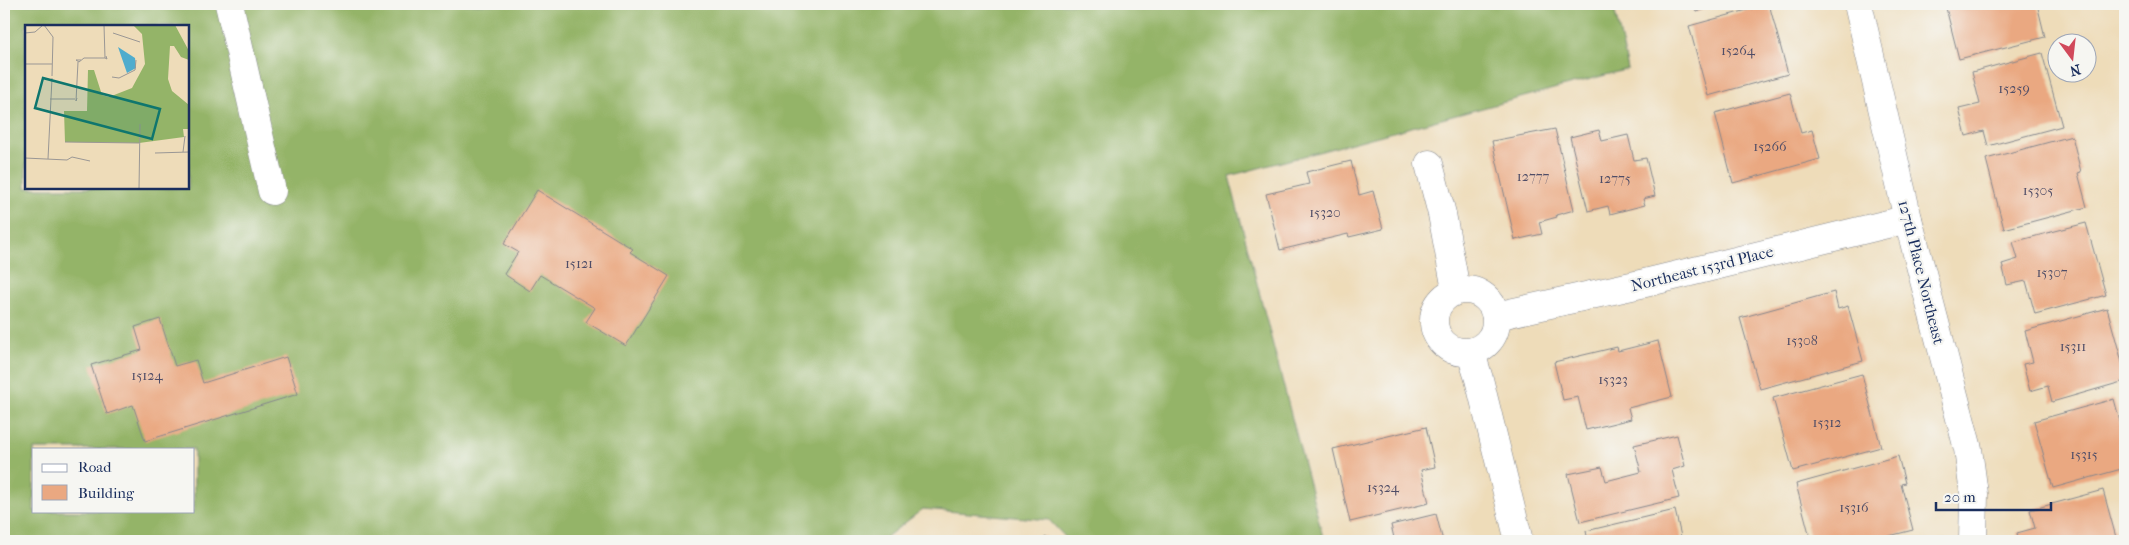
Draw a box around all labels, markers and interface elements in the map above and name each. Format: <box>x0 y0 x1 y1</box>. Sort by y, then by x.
inset map <box>25 25 189 189</box>
north arrow <box>2046 32 2096 82</box>
house number: 15264 <box>1721 42 1756 59</box>
text: N <box>2068 60 2083 80</box>
house number: 15259 <box>1998 80 2030 97</box>
house number: 15266 <box>1753 138 1787 155</box>
house number: 12777 <box>1517 168 1549 185</box>
house number: 12775 <box>1599 170 1631 187</box>
house number: 15305 <box>2023 182 2053 199</box>
street label: 127th Place Northeast <box>1894 198 1949 346</box>
house number: 15320 <box>1309 204 1341 221</box>
street label: Northeast 153rd Place <box>1629 242 1775 295</box>
house number: 15121 <box>565 255 593 272</box>
house number: 15307 <box>2036 264 2068 281</box>
house number: 15308 <box>1786 332 1818 349</box>
house number: 15311 <box>2060 338 2086 355</box>
house number: 15124 <box>131 367 163 384</box>
house number: 15323 <box>1598 371 1628 388</box>
house number: 15312 <box>1813 414 1841 431</box>
house number: 15315 <box>2070 446 2098 463</box>
legend <box>32 448 195 512</box>
text: Road <box>78 458 112 476</box>
house number: 15324 <box>1367 479 1400 496</box>
scale bar <box>1936 480 2052 512</box>
text: Building <box>78 484 135 502</box>
text: 20 m <box>1944 488 1976 506</box>
house number: 15316 <box>1839 499 1869 516</box>

